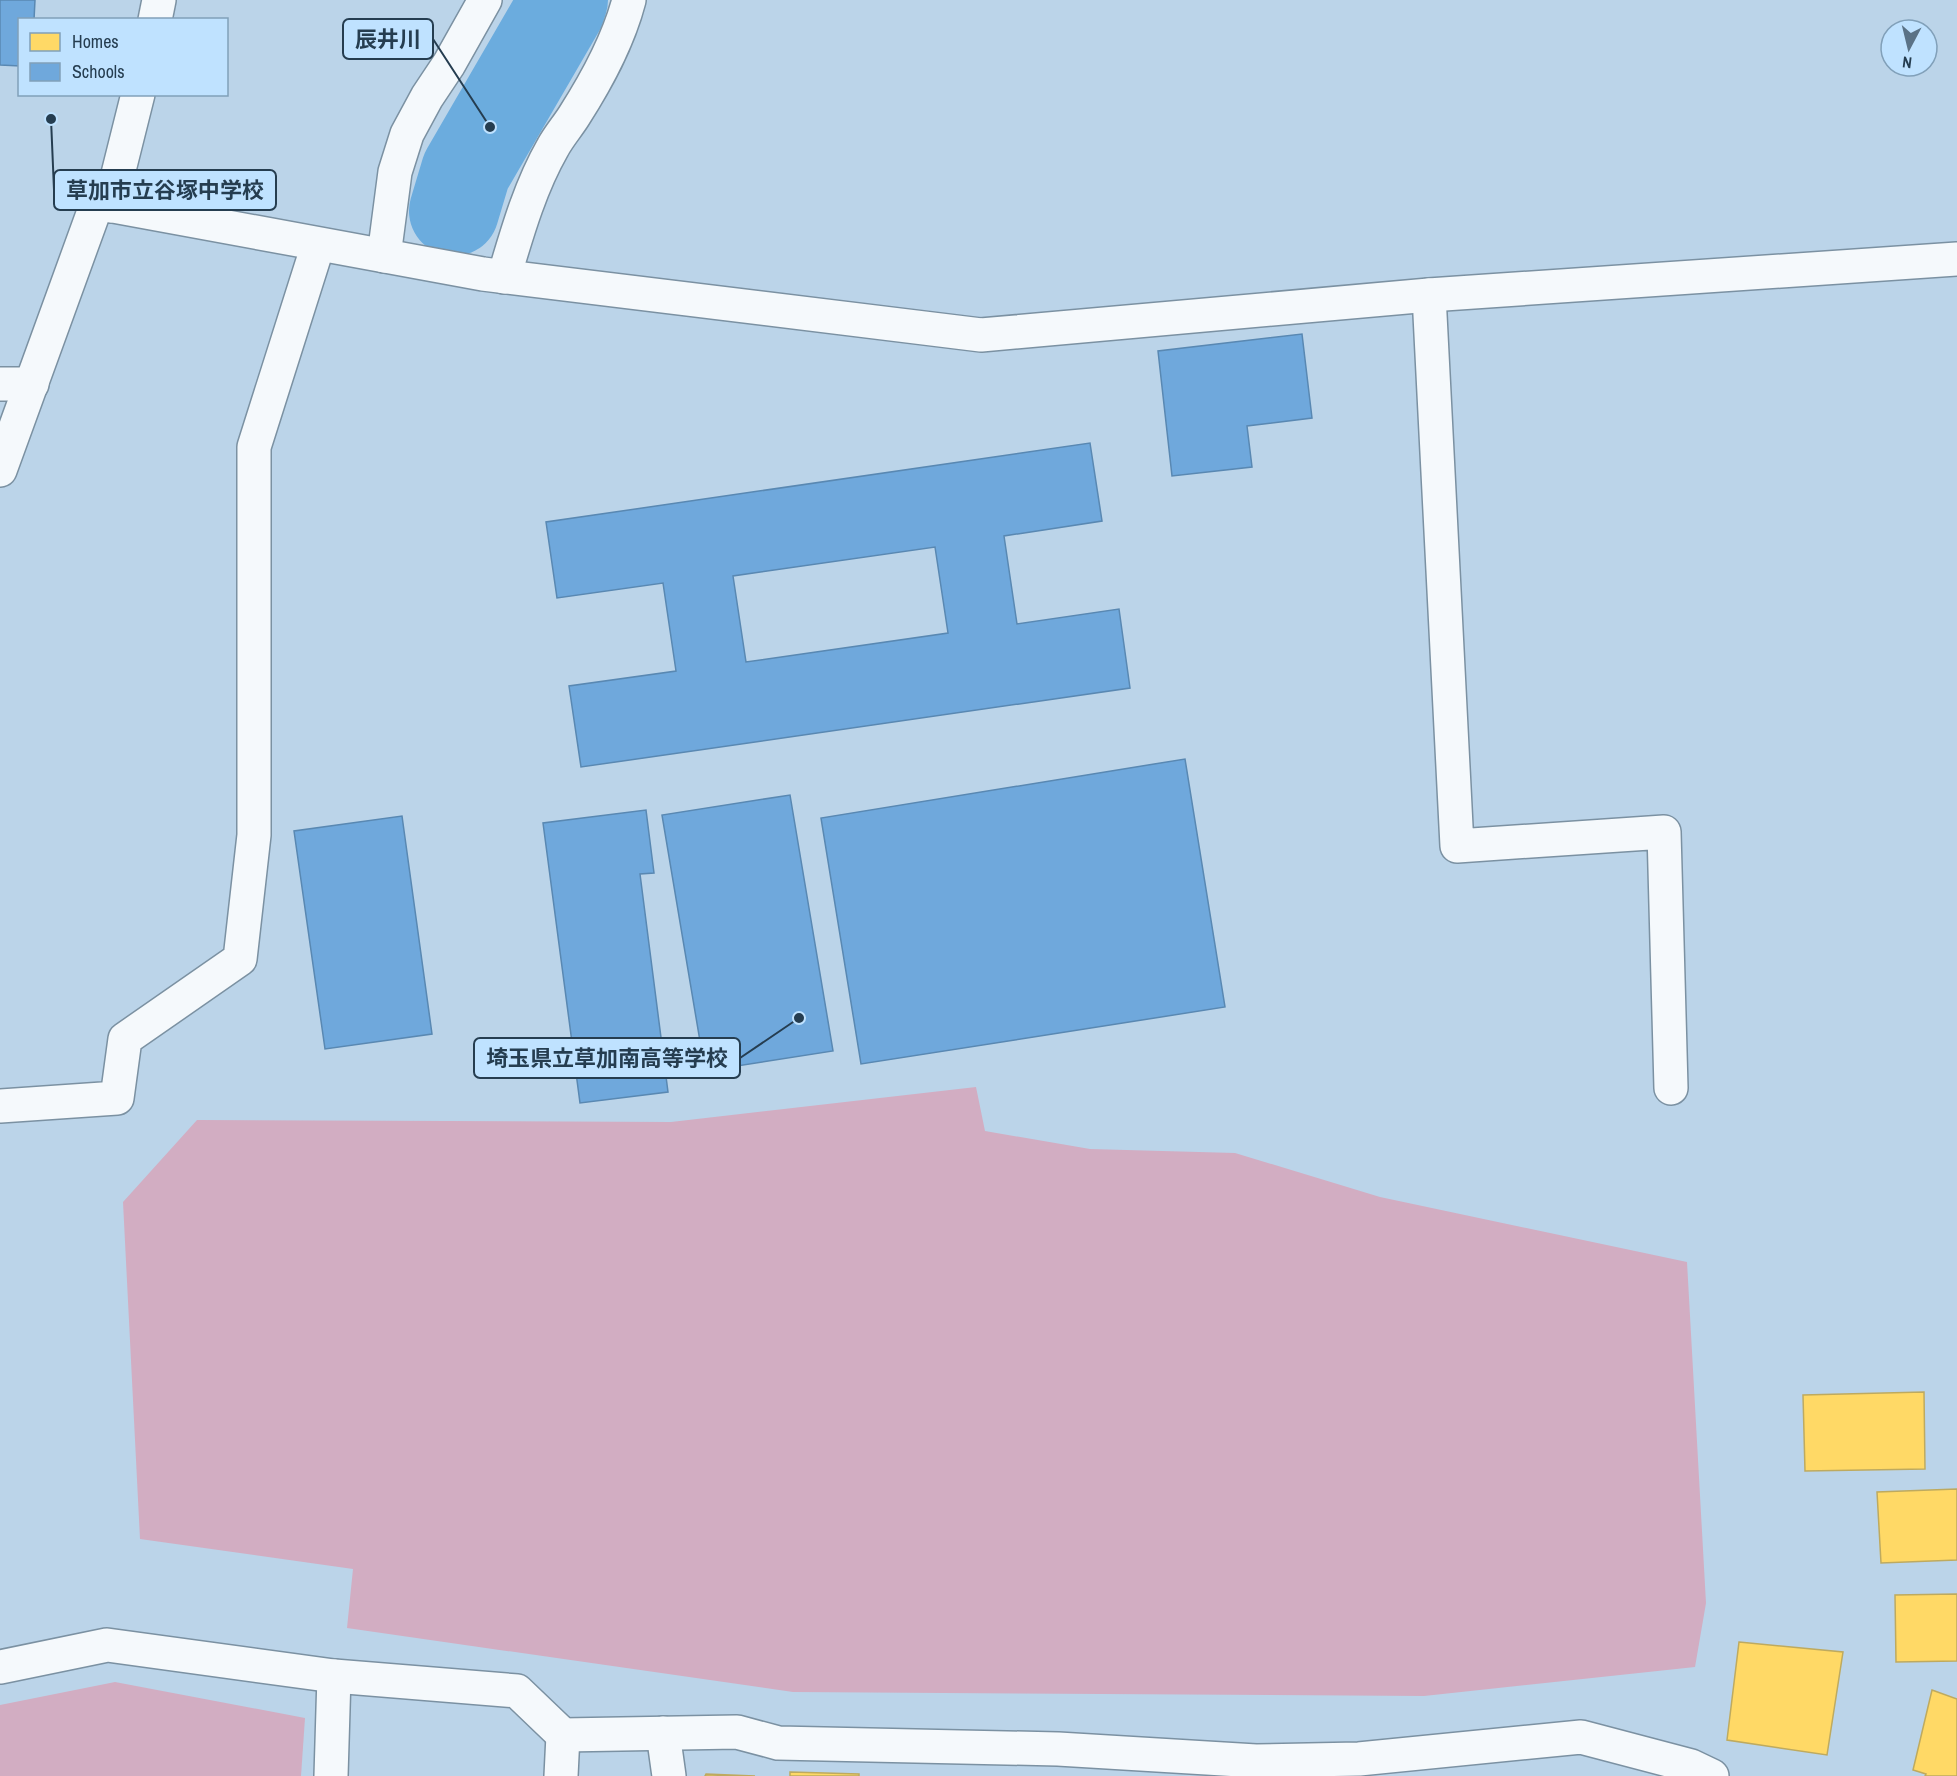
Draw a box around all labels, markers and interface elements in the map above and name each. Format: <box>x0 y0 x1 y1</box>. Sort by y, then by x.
legend <box>18 18 228 96</box>
north arrow <box>1879 18 1939 78</box>
callout: 辰井川 <box>343 19 433 59</box>
text: 辰井川 <box>355 24 421 54</box>
text: Homes <box>72 29 119 54</box>
text: N <box>1901 51 1913 74</box>
text: Schools <box>72 59 125 84</box>
callout: 草加市立谷塚中学校 <box>54 170 276 210</box>
text: 草加市立谷塚中学校 <box>66 175 264 205</box>
callout: 埼玉県立草加南高等学校 <box>474 1038 740 1078</box>
text: 埼玉県立草加南高等学校 <box>486 1043 728 1073</box>

